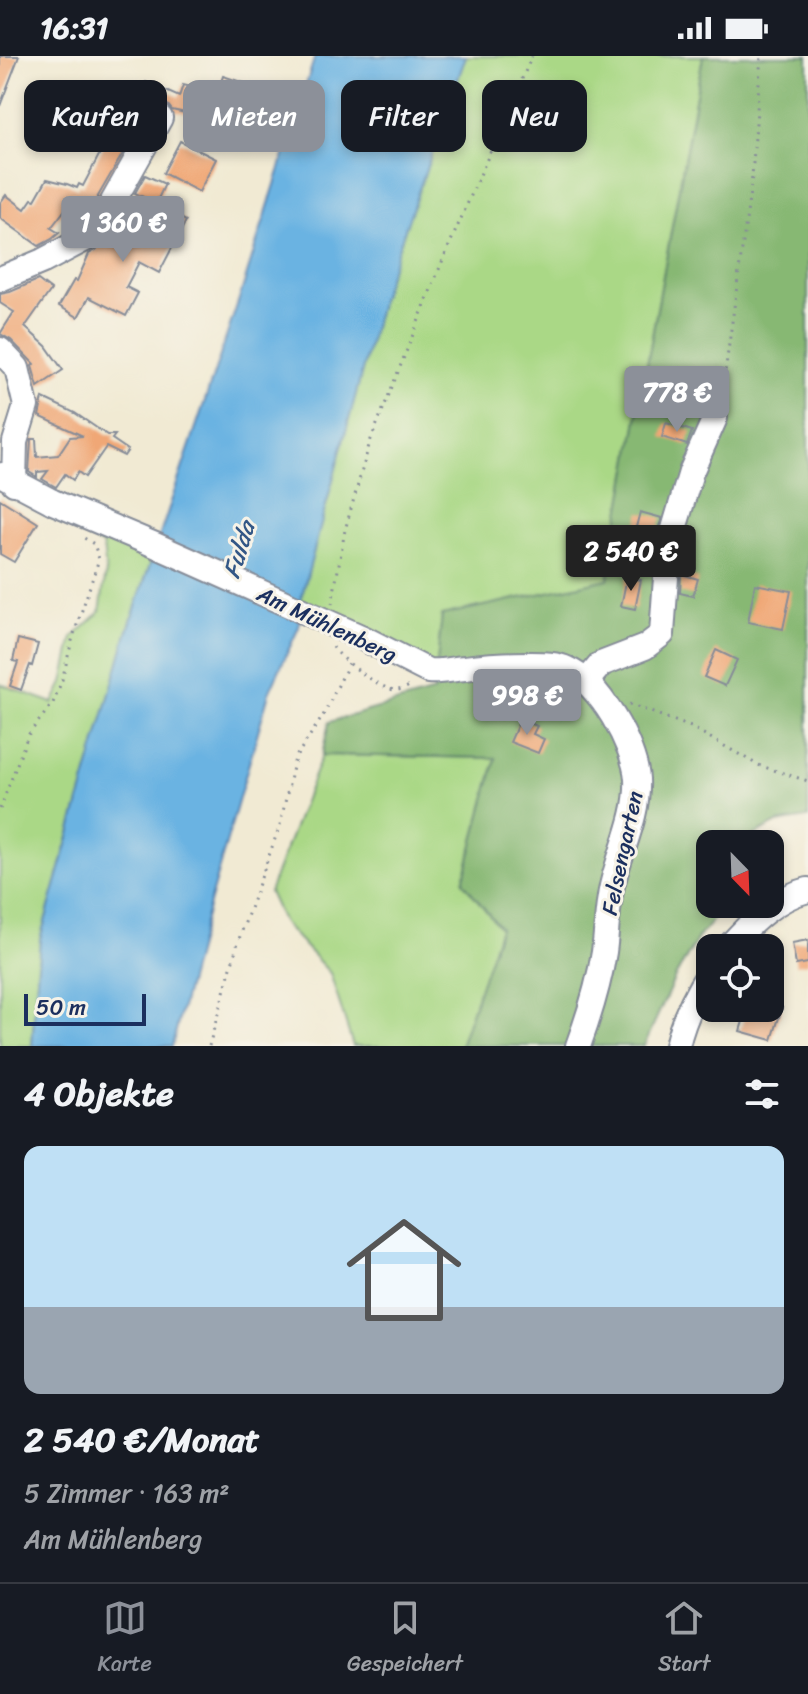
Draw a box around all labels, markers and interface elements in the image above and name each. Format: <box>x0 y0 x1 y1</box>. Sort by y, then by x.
text: 16:31 <box>40 1 108 55</box>
chip: Kaufen <box>24 80 167 152</box>
chip: Mieten <box>183 80 325 152</box>
chip: Filter <box>341 80 466 152</box>
chip: Neu <box>482 80 587 152</box>
pin: 1 360 € <box>49 196 197 264</box>
text: 1 360 € <box>79 199 167 245</box>
pin: 778 € <box>621 366 733 434</box>
text: 778 € <box>642 369 712 415</box>
water label: Fulda <box>211 514 268 584</box>
pin: 2 540 € <box>557 525 705 593</box>
text: 2 540 € <box>584 528 678 574</box>
street label: Am Mühlenberg <box>249 574 404 674</box>
pin: 998 € <box>471 669 583 737</box>
text: 998 € <box>491 672 563 718</box>
street label: Felsengarten <box>590 787 654 919</box>
north arrow <box>696 830 784 918</box>
map controls <box>696 830 784 1022</box>
button: locate <box>696 934 784 1022</box>
text: 50 m <box>36 988 86 1027</box>
scale bar <box>24 990 146 1026</box>
text: 4 Objekte <box>24 1064 174 1124</box>
icon: filters <box>740 1072 784 1116</box>
icon: home <box>332 1198 476 1342</box>
text: 2 540 €/Monat <box>24 1410 260 1470</box>
text: 5 Zimmer · 163 m² <box>24 1470 230 1516</box>
text: Am Mühlenberg <box>24 1516 202 1562</box>
tab: Karte <box>98 1596 152 1683</box>
tab: Gespeichert <box>347 1596 463 1683</box>
tab: Start <box>658 1596 710 1683</box>

